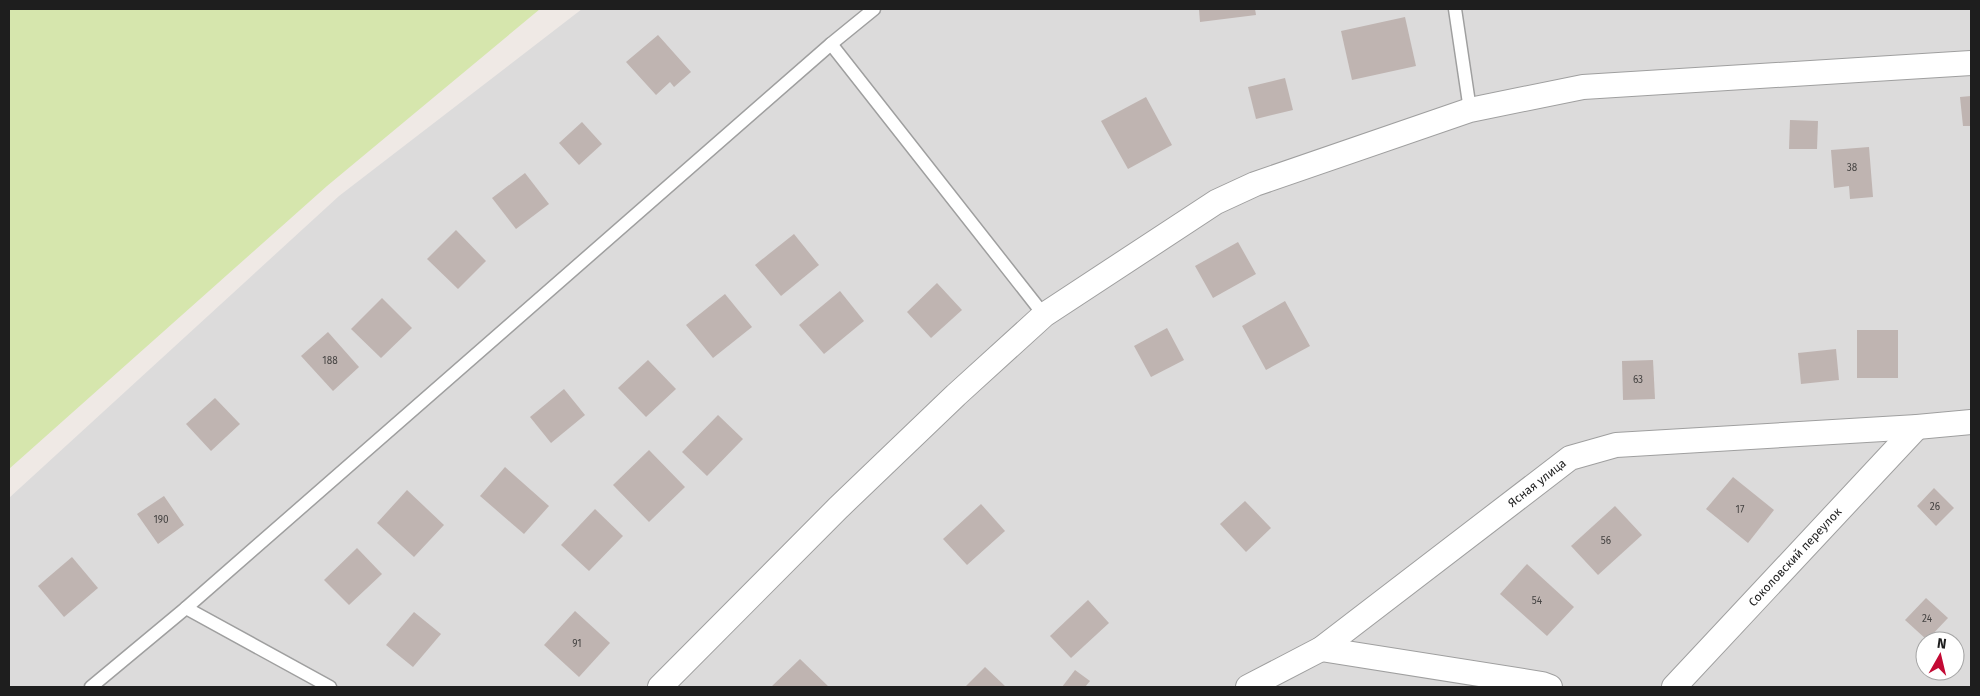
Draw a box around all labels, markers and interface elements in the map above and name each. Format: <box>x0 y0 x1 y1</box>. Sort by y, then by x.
house number: 38 <box>1847 162 1858 174</box>
house number: 188 <box>322 355 338 367</box>
house number: 63 <box>1633 374 1643 386</box>
street label: Ясная улица <box>1505 456 1569 510</box>
house number: 26 <box>1930 501 1940 513</box>
house number: 17 <box>1736 504 1745 516</box>
street label: Соколовский переулок <box>1746 504 1845 609</box>
house number: 190 <box>153 514 169 526</box>
house number: 56 <box>1601 535 1611 547</box>
house number: 54 <box>1532 595 1543 607</box>
house number: 24 <box>1922 613 1933 625</box>
north arrow <box>1915 631 1965 681</box>
text: N <box>1936 635 1948 653</box>
house number: 91 <box>572 638 582 650</box>

